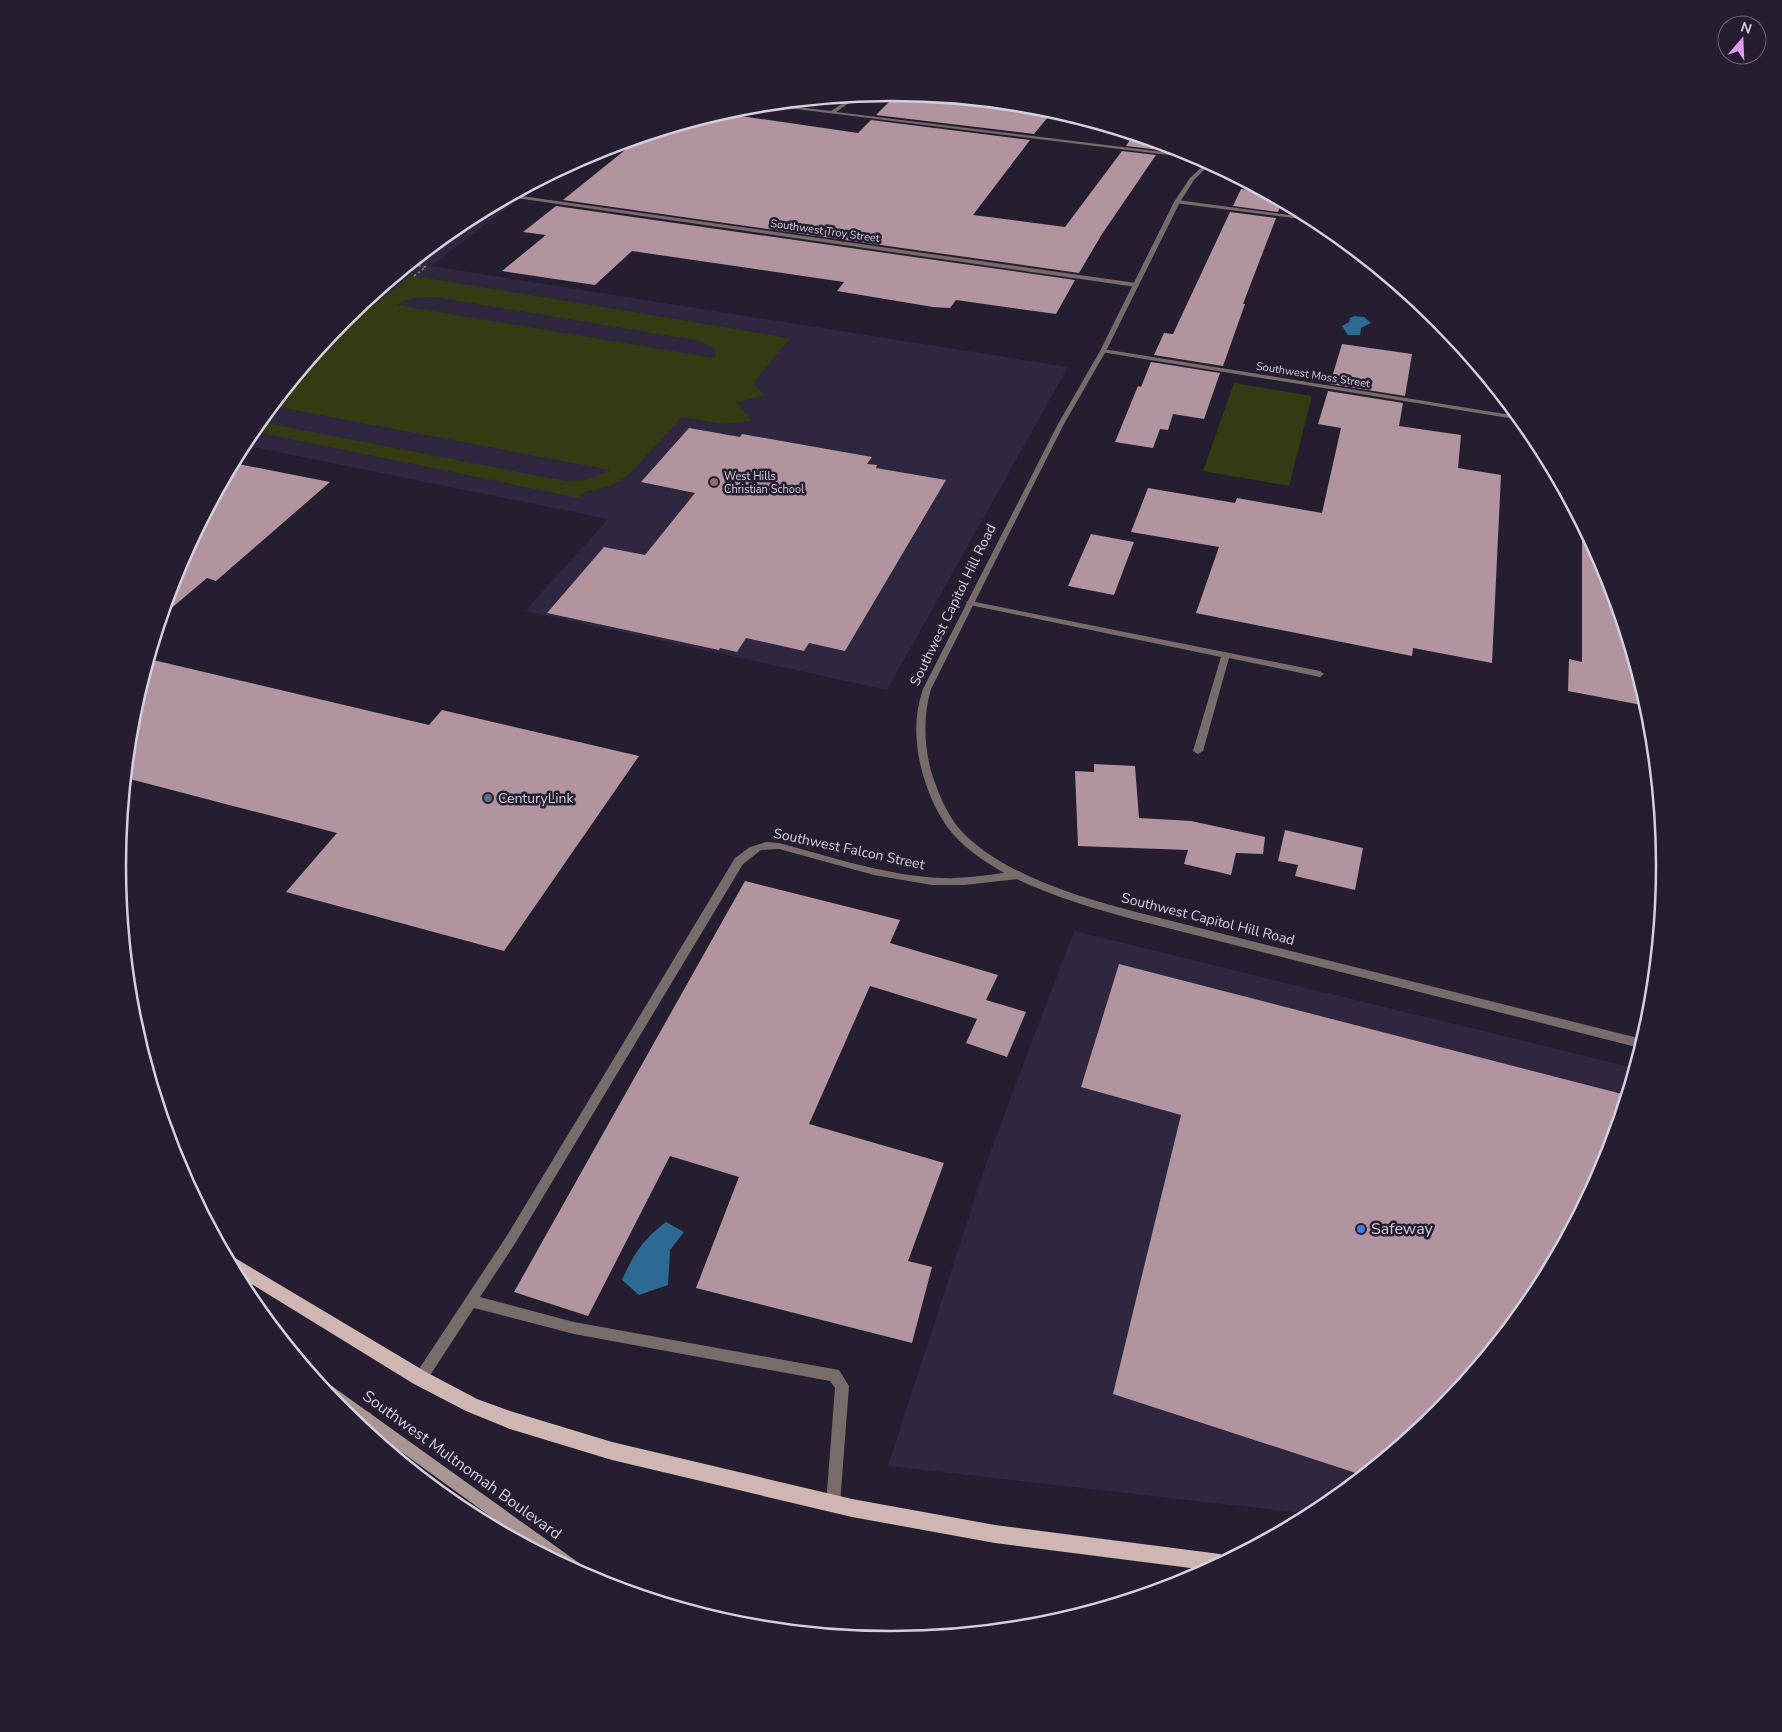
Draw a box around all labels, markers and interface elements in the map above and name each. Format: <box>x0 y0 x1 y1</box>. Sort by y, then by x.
north arrow <box>1717 15 1767 65</box>
text: N <box>1738 17 1754 39</box>
street label: Southwest Troy Street <box>769 216 881 246</box>
street label: Southwest Moss Street <box>1255 359 1371 391</box>
place label: West Hills Christian School <box>724 469 805 497</box>
marker: West Hills Christian School <box>708 476 720 488</box>
street label: Southwest Capitol Hill Road <box>905 521 1001 689</box>
place label: CenturyLink <box>498 789 575 808</box>
marker: CenturyLink <box>482 792 494 804</box>
street label: Southwest Falcon Street <box>772 824 926 874</box>
street label: Southwest Capitol Hill Road <box>1119 888 1297 950</box>
place label: Safeway <box>1371 1218 1434 1240</box>
marker: Safeway <box>1355 1223 1367 1235</box>
street label: Southwest Multnomah Boulevard <box>358 1385 566 1545</box>

